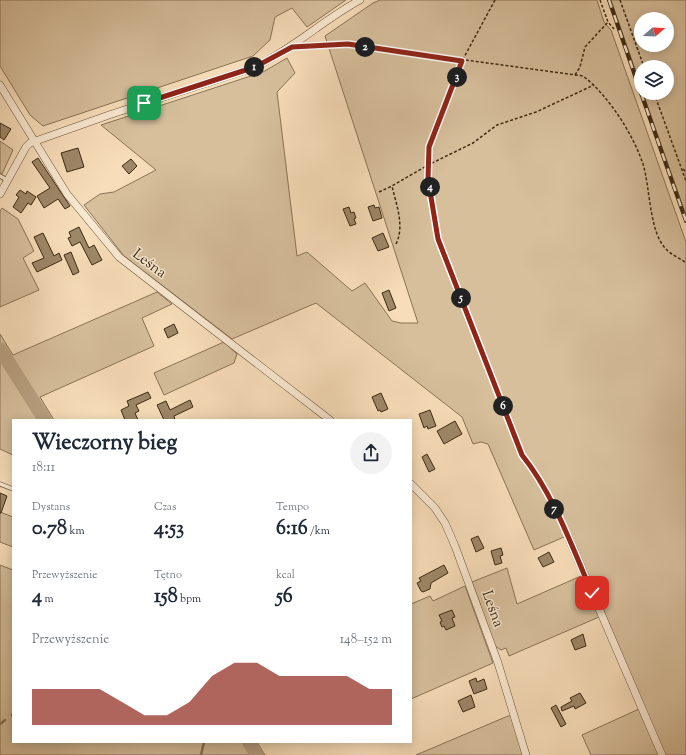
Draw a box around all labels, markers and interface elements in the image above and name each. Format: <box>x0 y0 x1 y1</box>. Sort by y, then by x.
north arrow <box>634 12 674 52</box>
map controls <box>634 12 674 100</box>
pin: 2 <box>355 37 375 57</box>
text: 2 <box>362 39 368 55</box>
pin: 1 <box>244 57 264 77</box>
text: 1 <box>252 59 256 75</box>
button: layers <box>634 60 674 100</box>
pin: 3 <box>447 67 467 87</box>
text: 3 <box>455 69 459 85</box>
pin <box>127 86 161 120</box>
icon: arrive <box>133 92 155 114</box>
pin: 4 <box>420 177 440 197</box>
text: 4 <box>427 179 433 195</box>
street label: Leśna <box>128 244 170 284</box>
pin: 5 <box>451 288 471 308</box>
text: 5 <box>459 290 463 306</box>
pin: 6 <box>493 396 513 416</box>
text: 6 <box>500 398 506 414</box>
text: Wieczorny bieg <box>32 428 177 460</box>
button: share <box>350 432 392 474</box>
text: 18:11 <box>32 459 55 477</box>
text: Dystans <box>32 499 70 515</box>
text: Czas <box>154 499 176 515</box>
text: Tempo <box>276 499 309 515</box>
pin: 7 <box>544 499 564 519</box>
text: 7 <box>551 501 557 517</box>
text: 0.78 <box>32 515 67 544</box>
text: 4:53 <box>154 515 184 544</box>
text: 6:16 <box>276 515 308 544</box>
text: km <box>67 523 85 539</box>
text: /km <box>308 523 330 539</box>
text: Przewyższenie <box>32 567 97 583</box>
text: Tętno <box>154 567 182 583</box>
text: kcal <box>276 567 295 583</box>
pin <box>575 576 609 610</box>
icon: check <box>581 582 603 604</box>
text: 4 <box>32 583 42 612</box>
text: 158 <box>154 583 178 612</box>
text: 56 <box>276 583 293 612</box>
street label: Leśna <box>476 588 508 630</box>
text: m <box>42 591 54 607</box>
text: bpm <box>178 591 201 607</box>
text: Przewyższenie <box>32 631 109 649</box>
text: 148–152 m <box>340 631 392 649</box>

